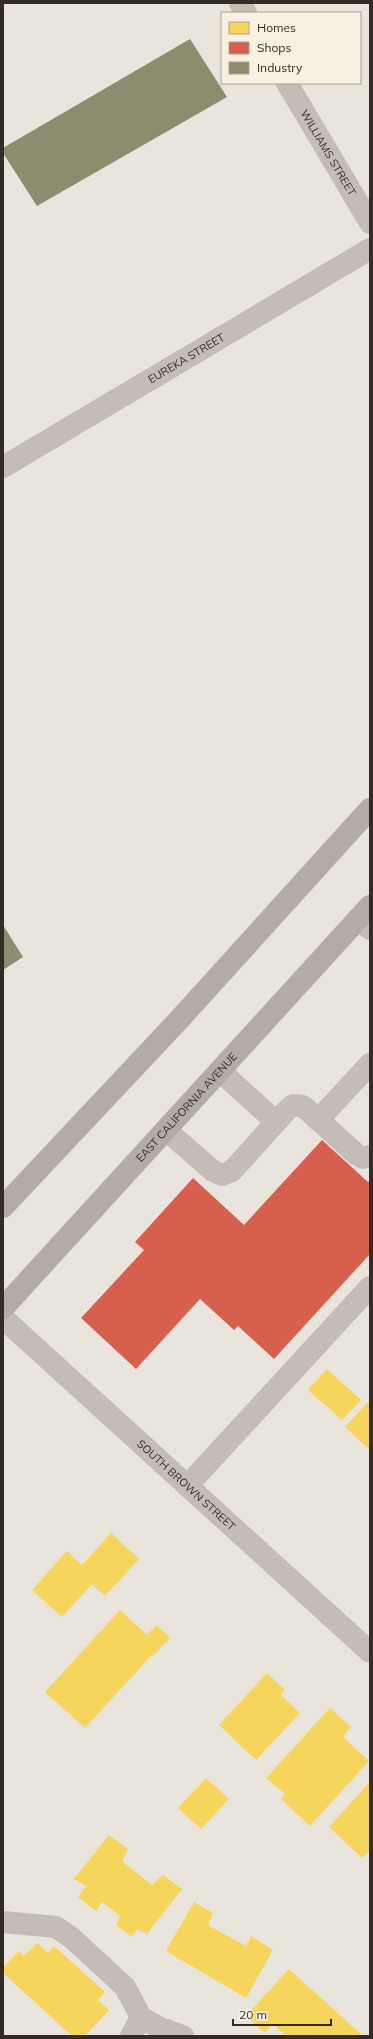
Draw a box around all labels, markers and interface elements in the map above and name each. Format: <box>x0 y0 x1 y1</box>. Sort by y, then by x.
legend <box>221 12 361 84</box>
text: Homes <box>257 20 296 35</box>
text: Shops <box>257 40 292 55</box>
text: Industry <box>257 60 303 75</box>
street label: WILLIAMS STREET <box>297 107 359 199</box>
street label: EUREKA STREET <box>145 330 227 386</box>
street label: EAST CALIFORNIA AVENUE <box>133 1049 240 1165</box>
street label: SOUTH BROWN STREET <box>134 1437 239 1534</box>
scale bar <box>233 2001 331 2027</box>
text: 20 m <box>239 2007 267 2022</box>

